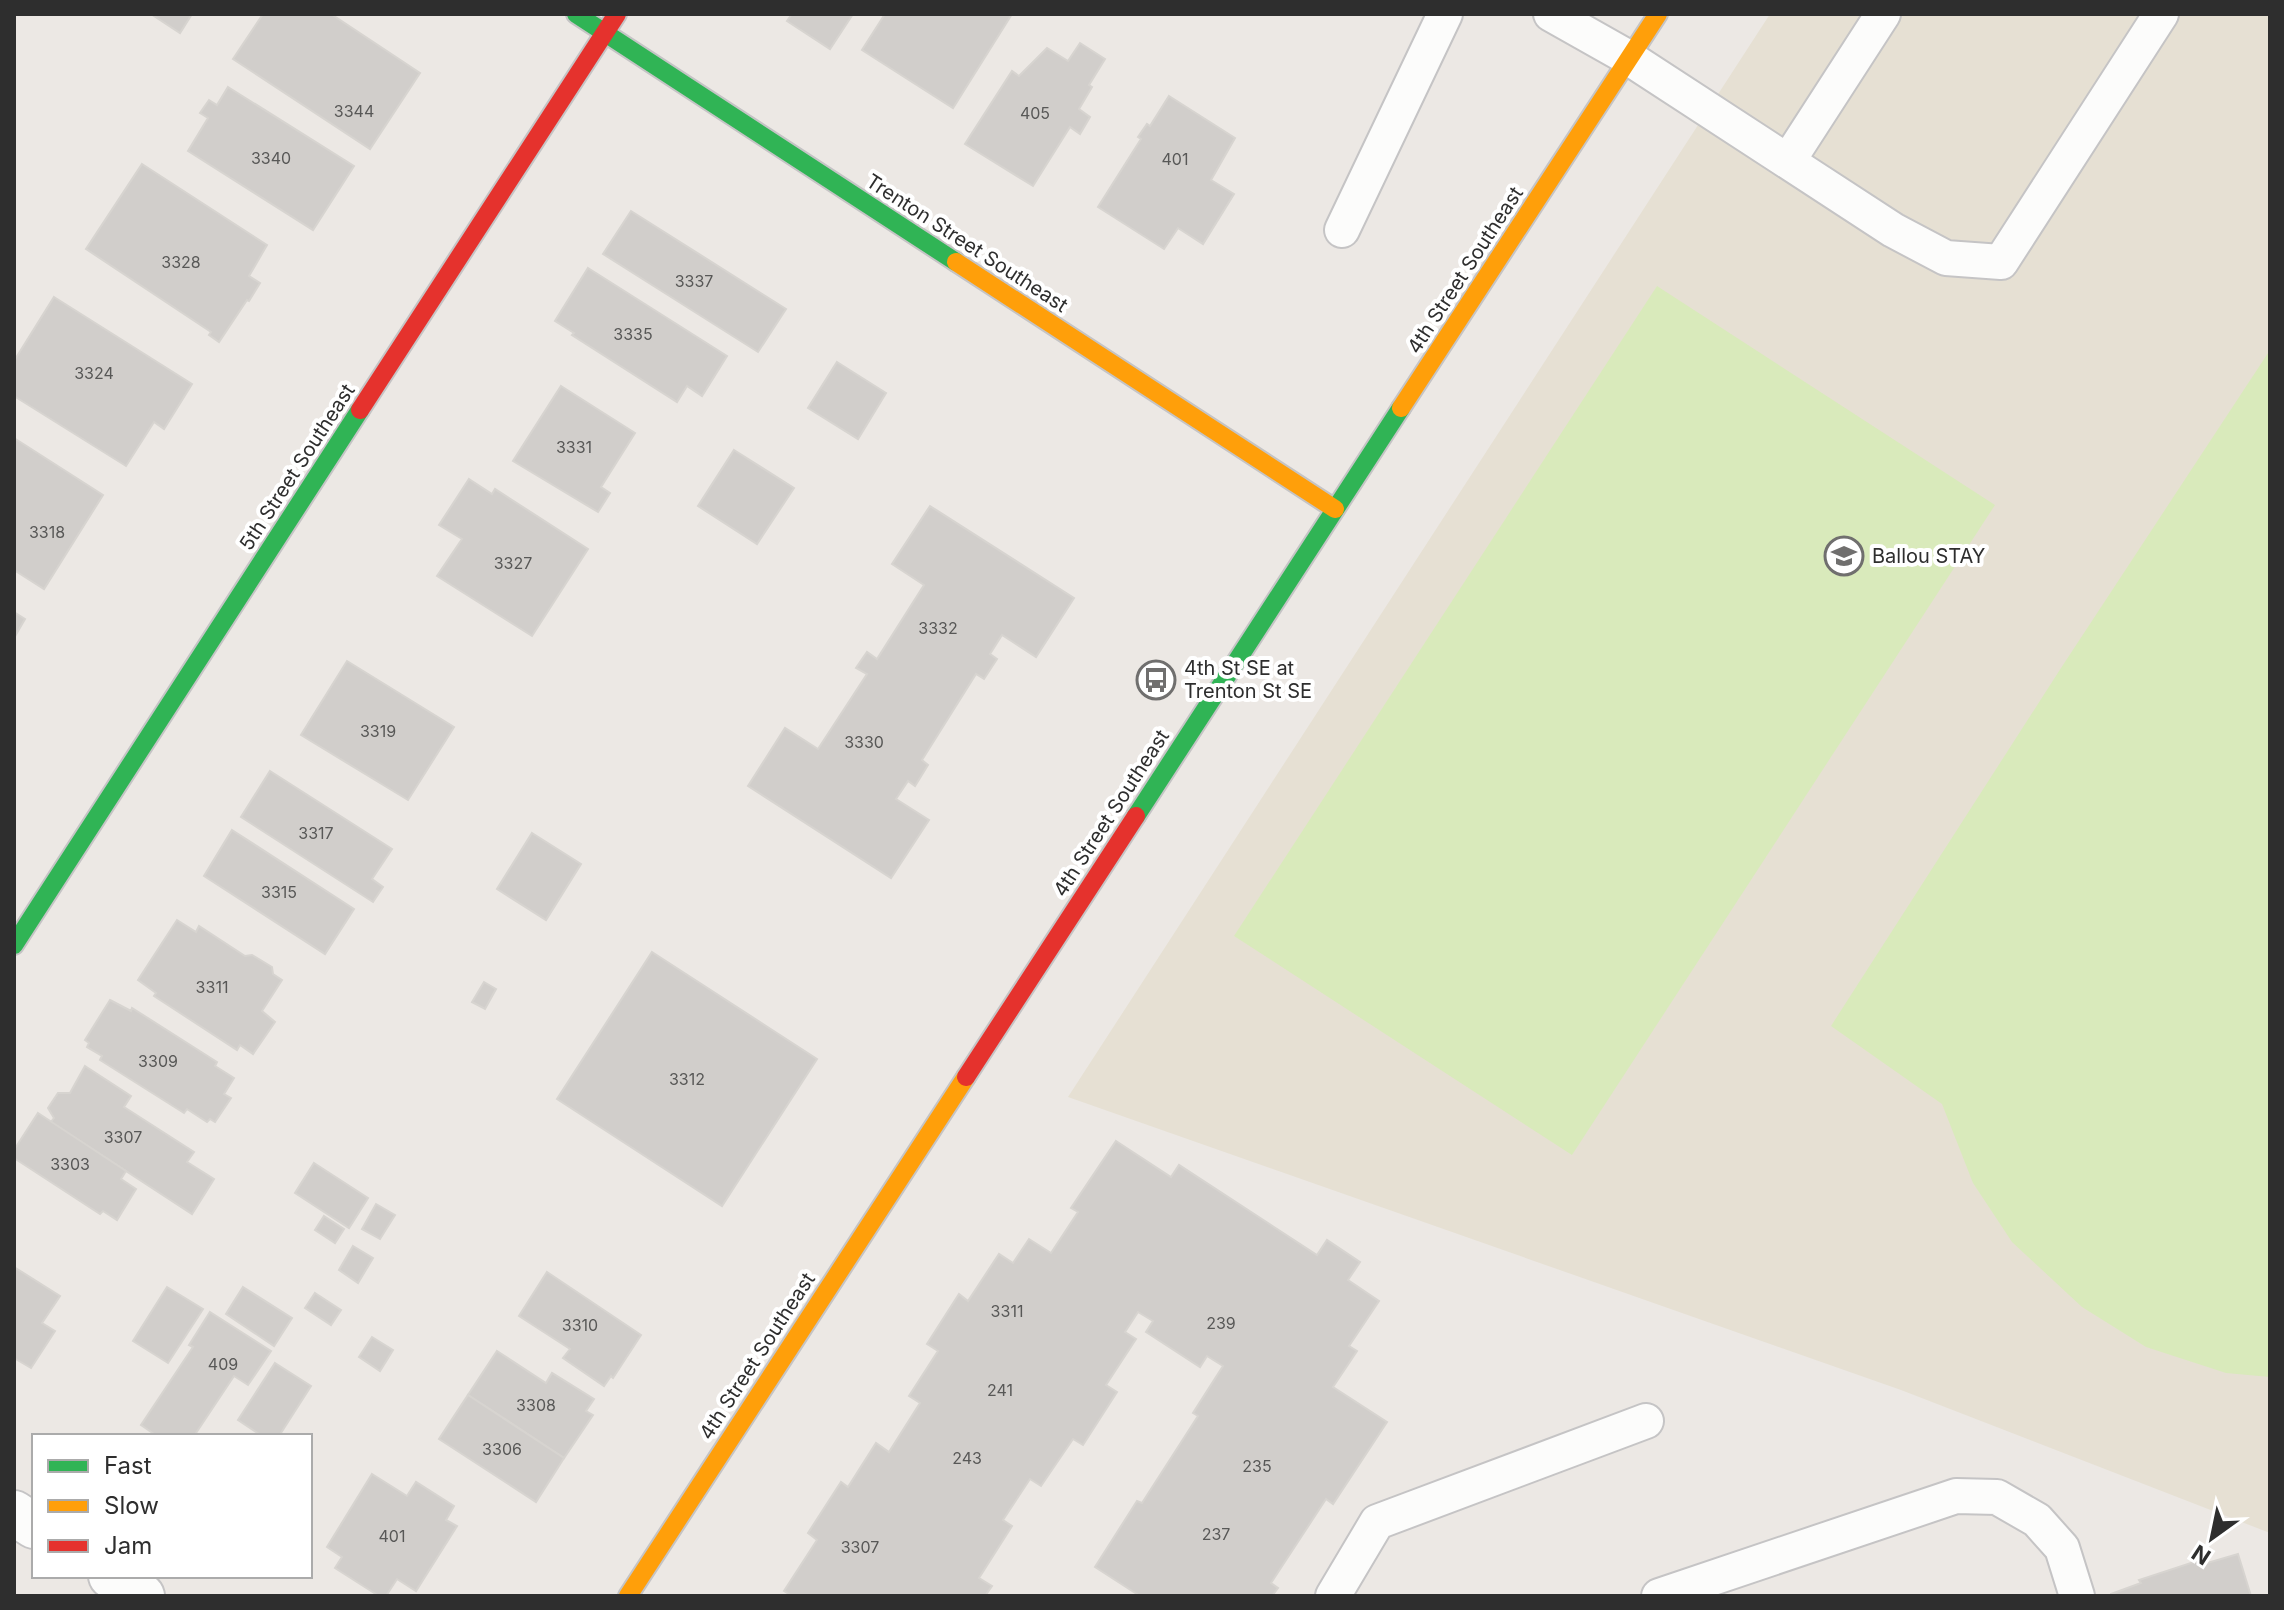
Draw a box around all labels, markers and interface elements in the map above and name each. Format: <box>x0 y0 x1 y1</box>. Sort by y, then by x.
house number: 3344 <box>334 101 374 121</box>
house number: 405 <box>1020 103 1050 123</box>
house number: 3340 <box>251 148 291 168</box>
house number: 401 <box>1162 149 1188 169</box>
street label: Trenton Street Southeast <box>862 169 1073 317</box>
street label: 4th Street Southeast <box>1402 182 1528 358</box>
house number: 3328 <box>161 252 201 272</box>
house number: 3337 <box>675 271 713 291</box>
house number: 3335 <box>613 324 653 344</box>
house number: 3324 <box>74 363 114 383</box>
street label: 5th Street Southeast <box>234 379 360 555</box>
house number: 3331 <box>556 437 592 457</box>
house number: 3318 <box>29 522 65 542</box>
school or university icon: Ballou STAY <box>1823 535 1865 577</box>
place label: Ballou STAY <box>1872 544 1986 568</box>
house number: 3327 <box>494 553 532 573</box>
house number: 3332 <box>918 618 958 638</box>
place label: 4th St SE at Trenton St SE <box>1184 656 1312 703</box>
bus stop icon: 4th St SE at Trenton St SE <box>1135 659 1177 701</box>
house number: 3319 <box>360 721 396 741</box>
street label: 4th Street Southeast <box>1048 725 1174 901</box>
house number: 3330 <box>844 732 884 752</box>
house number: 3317 <box>298 823 334 843</box>
house number: 3315 <box>261 882 297 902</box>
house number: 3311 <box>196 977 228 997</box>
house number: 3309 <box>138 1051 178 1071</box>
house number: 3312 <box>669 1069 705 1089</box>
house number: 3307 <box>104 1127 142 1147</box>
house number: 3303 <box>50 1154 90 1174</box>
street label: 4th Street Southeast <box>694 1268 820 1444</box>
house number: 3311 <box>991 1301 1023 1321</box>
house number: 239 <box>1206 1313 1236 1333</box>
house number: 3310 <box>562 1315 598 1335</box>
house number: 409 <box>208 1354 238 1374</box>
house number: 241 <box>987 1380 1013 1400</box>
house number: 3308 <box>516 1395 556 1415</box>
legend <box>32 1434 312 1578</box>
house number: 3306 <box>482 1439 522 1459</box>
house number: 243 <box>952 1448 982 1468</box>
text: Fast <box>104 1451 152 1480</box>
house number: 235 <box>1242 1456 1272 1476</box>
text: Slow <box>104 1491 159 1520</box>
north arrow <box>2172 1498 2252 1578</box>
house number: 237 <box>1202 1524 1230 1544</box>
house number: 401 <box>379 1526 405 1546</box>
text: Jam <box>104 1531 152 1560</box>
house number: 3307 <box>841 1537 879 1557</box>
text: N <box>2187 1539 2215 1570</box>

